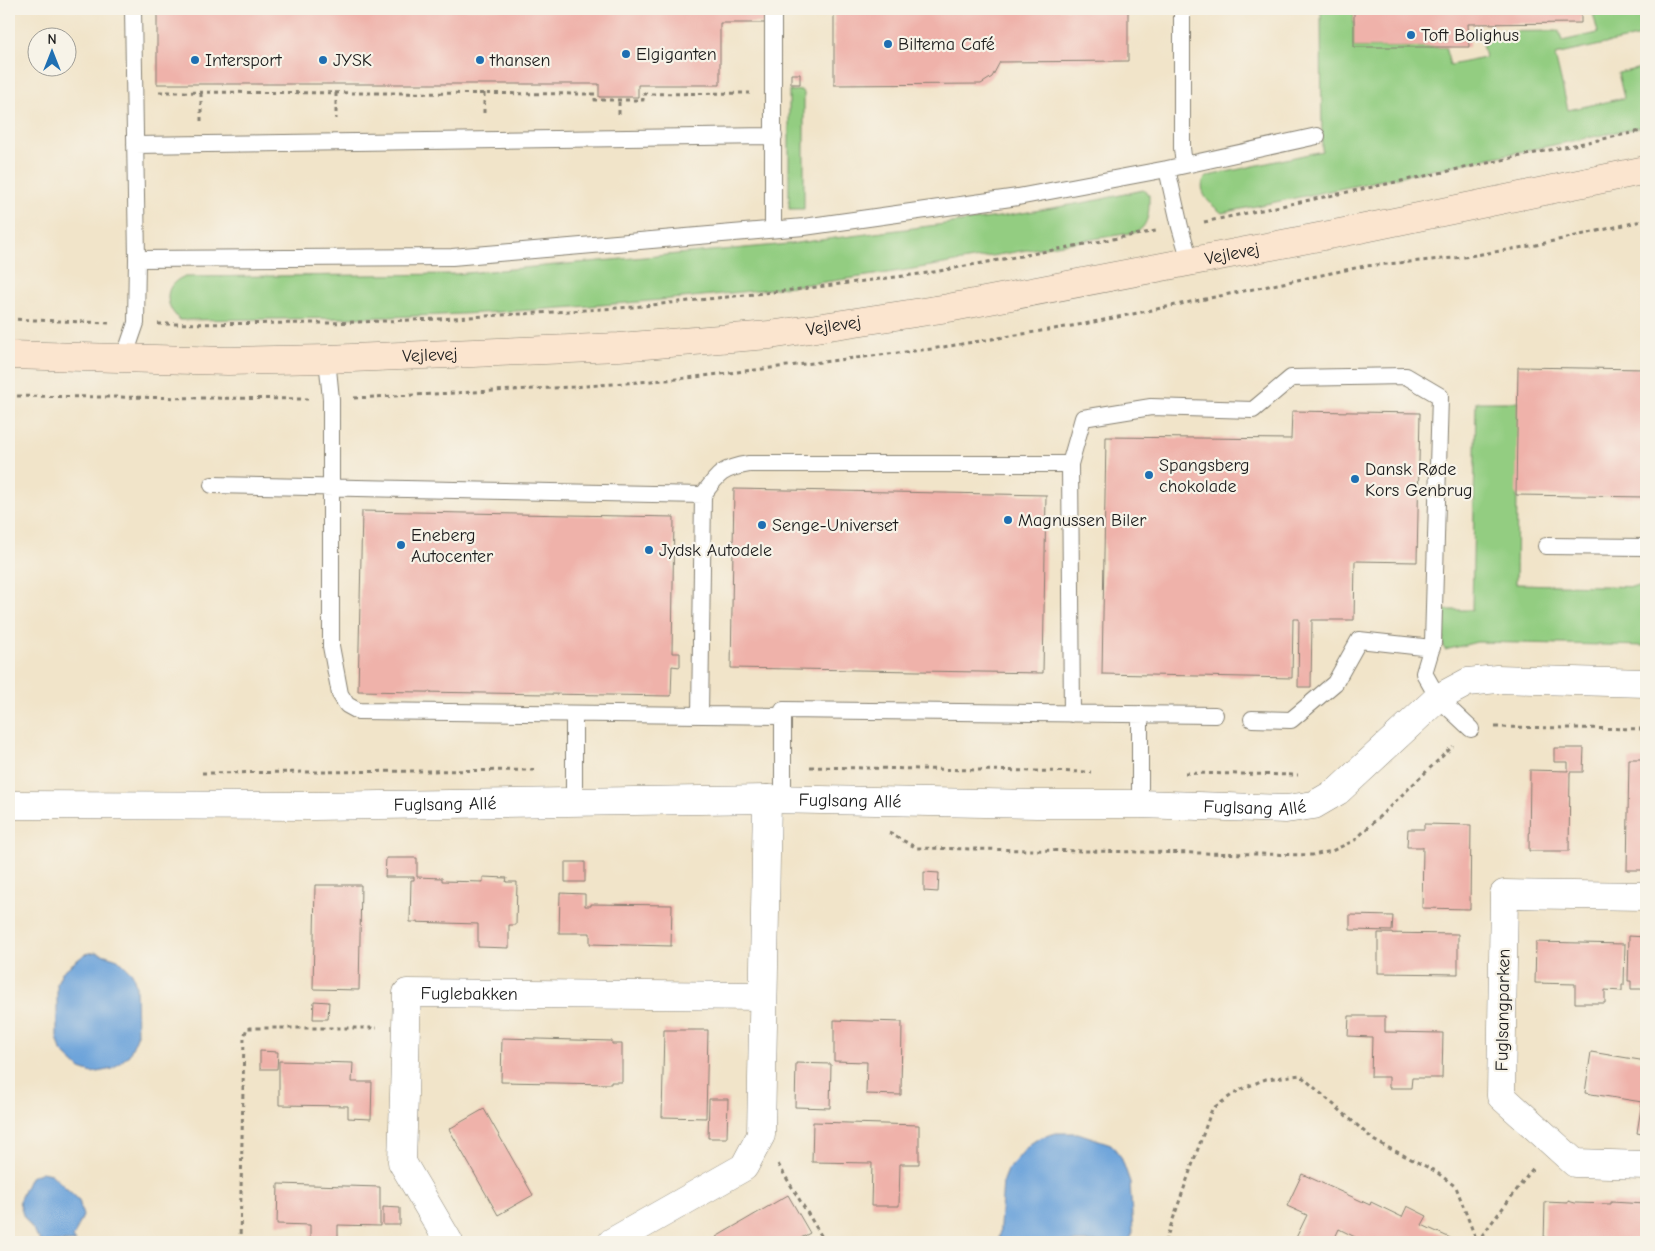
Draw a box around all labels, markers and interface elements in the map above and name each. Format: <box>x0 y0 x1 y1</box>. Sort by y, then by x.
place label: Toft Bolighus <box>1421 25 1519 46</box>
north arrow <box>28 28 78 78</box>
marker: Toft Bolighus <box>1405 29 1417 41</box>
text: N <box>47 31 57 48</box>
place label: Biltema Café <box>898 34 995 55</box>
marker: Biltema Café <box>882 38 894 50</box>
place label: Elgiganten <box>636 44 717 65</box>
marker: Elgiganten <box>620 48 632 60</box>
place label: Intersport <box>205 50 283 71</box>
place label: JYSK <box>333 50 372 71</box>
place label: thansen <box>489 50 550 71</box>
marker: Intersport <box>189 54 201 66</box>
marker: JYSK <box>317 54 329 66</box>
marker: thansen <box>474 54 486 66</box>
street label: Vejlevej <box>1203 238 1261 269</box>
street label: Vejlevej <box>805 311 862 340</box>
street label: Vejlevej <box>402 343 458 366</box>
place label: Spangsberg chokolade <box>1159 455 1250 497</box>
place label: Dansk Røde Kors Genbrug <box>1365 459 1473 501</box>
marker: Spangsberg chokolade <box>1143 469 1155 481</box>
marker: Dansk Røde Kors Genbrug <box>1349 473 1361 485</box>
place label: Magnussen Biler <box>1018 510 1147 531</box>
marker: Magnussen Biler <box>1002 514 1014 526</box>
place label: Senge-Universet <box>772 515 899 536</box>
marker: Senge-Universet <box>756 519 768 531</box>
place label: Eneberg Autocenter <box>411 525 494 567</box>
marker: Eneberg Autocenter <box>395 539 407 551</box>
place label: Jydsk Autodele <box>659 540 772 561</box>
marker: Jydsk Autodele <box>643 544 655 556</box>
street label: Fuglsang Allé <box>798 789 901 812</box>
street label: Fuglsang Allé <box>393 793 497 815</box>
street label: Fuglsang Allé <box>1203 796 1307 820</box>
street label: Fuglsangparken <box>1491 949 1515 1071</box>
street label: Fuglebakken <box>420 983 518 1004</box>

